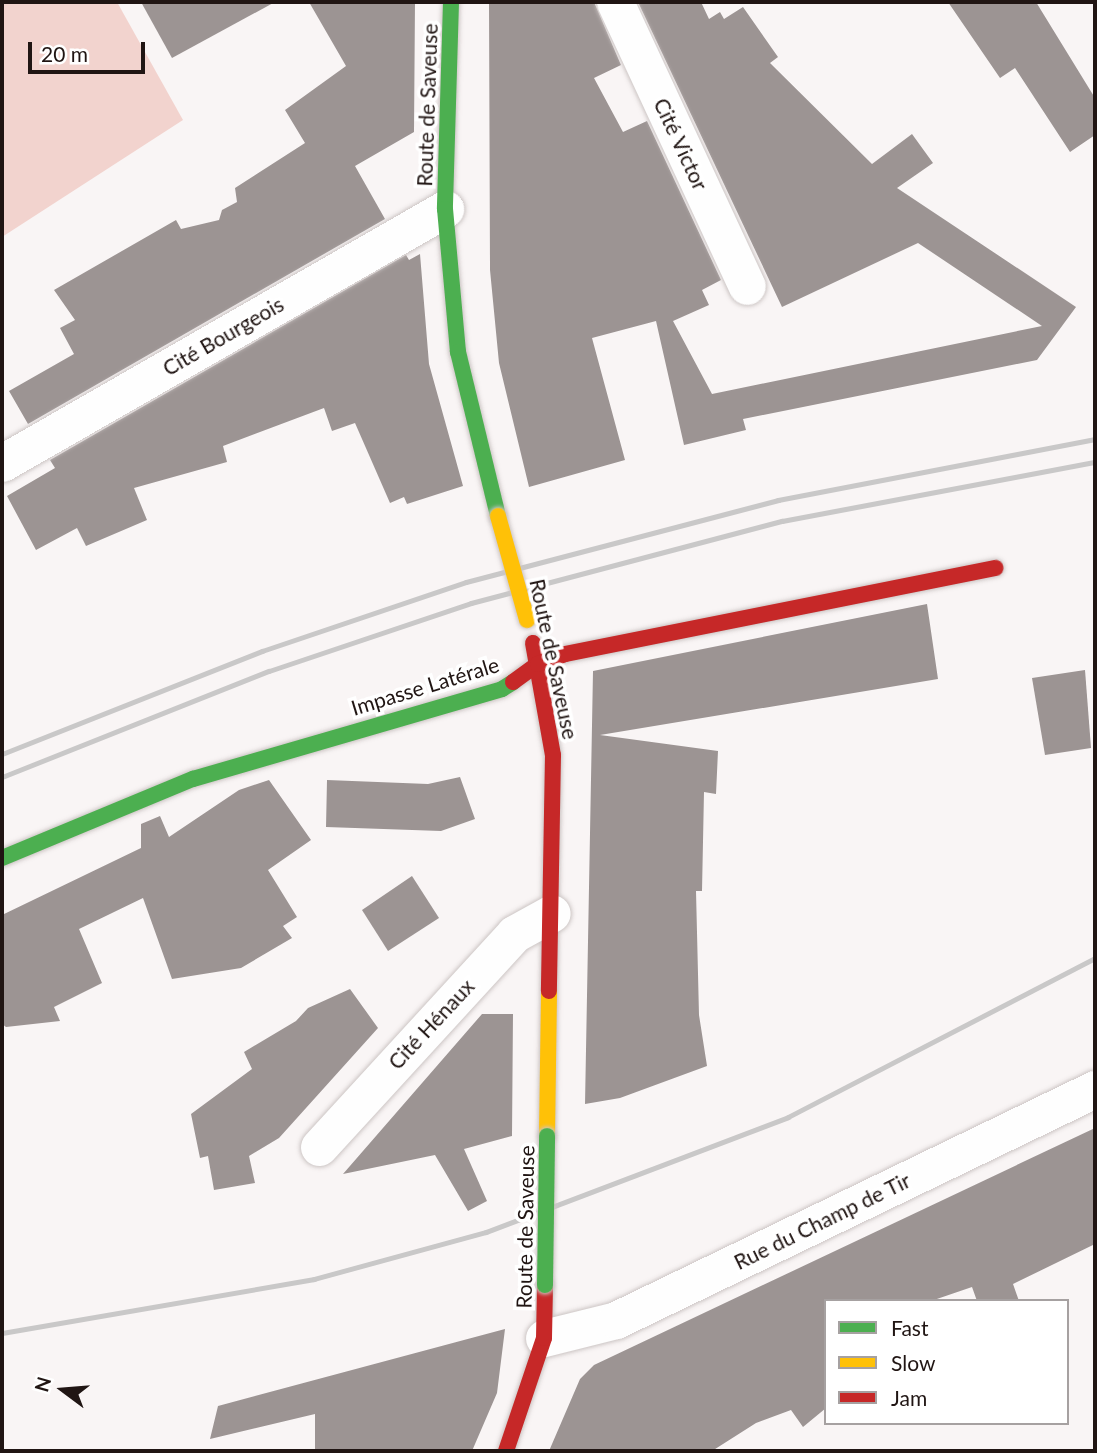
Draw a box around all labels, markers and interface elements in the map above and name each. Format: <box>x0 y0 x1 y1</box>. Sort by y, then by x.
street label: Route de Saveuse <box>412 23 442 187</box>
scale bar <box>32 28 149 72</box>
text: 20 m <box>41 41 88 66</box>
street label: Cité Victor <box>649 94 713 194</box>
street label: Cité Bourgeois <box>158 291 288 381</box>
street label: Route de Saveuse <box>525 577 583 741</box>
street label: Impasse Latérale <box>348 652 502 720</box>
street label: Cité Hénaux <box>383 974 479 1074</box>
street label: Route de Saveuse <box>511 1145 539 1309</box>
street label: Rue du Champ de Tir <box>729 1167 915 1275</box>
legend <box>824 1299 1069 1425</box>
text: Fast <box>891 1315 928 1340</box>
text: Slow <box>891 1350 935 1375</box>
north arrow <box>28 1355 98 1425</box>
text: N <box>29 1374 55 1394</box>
text: Jam <box>891 1385 927 1410</box>

